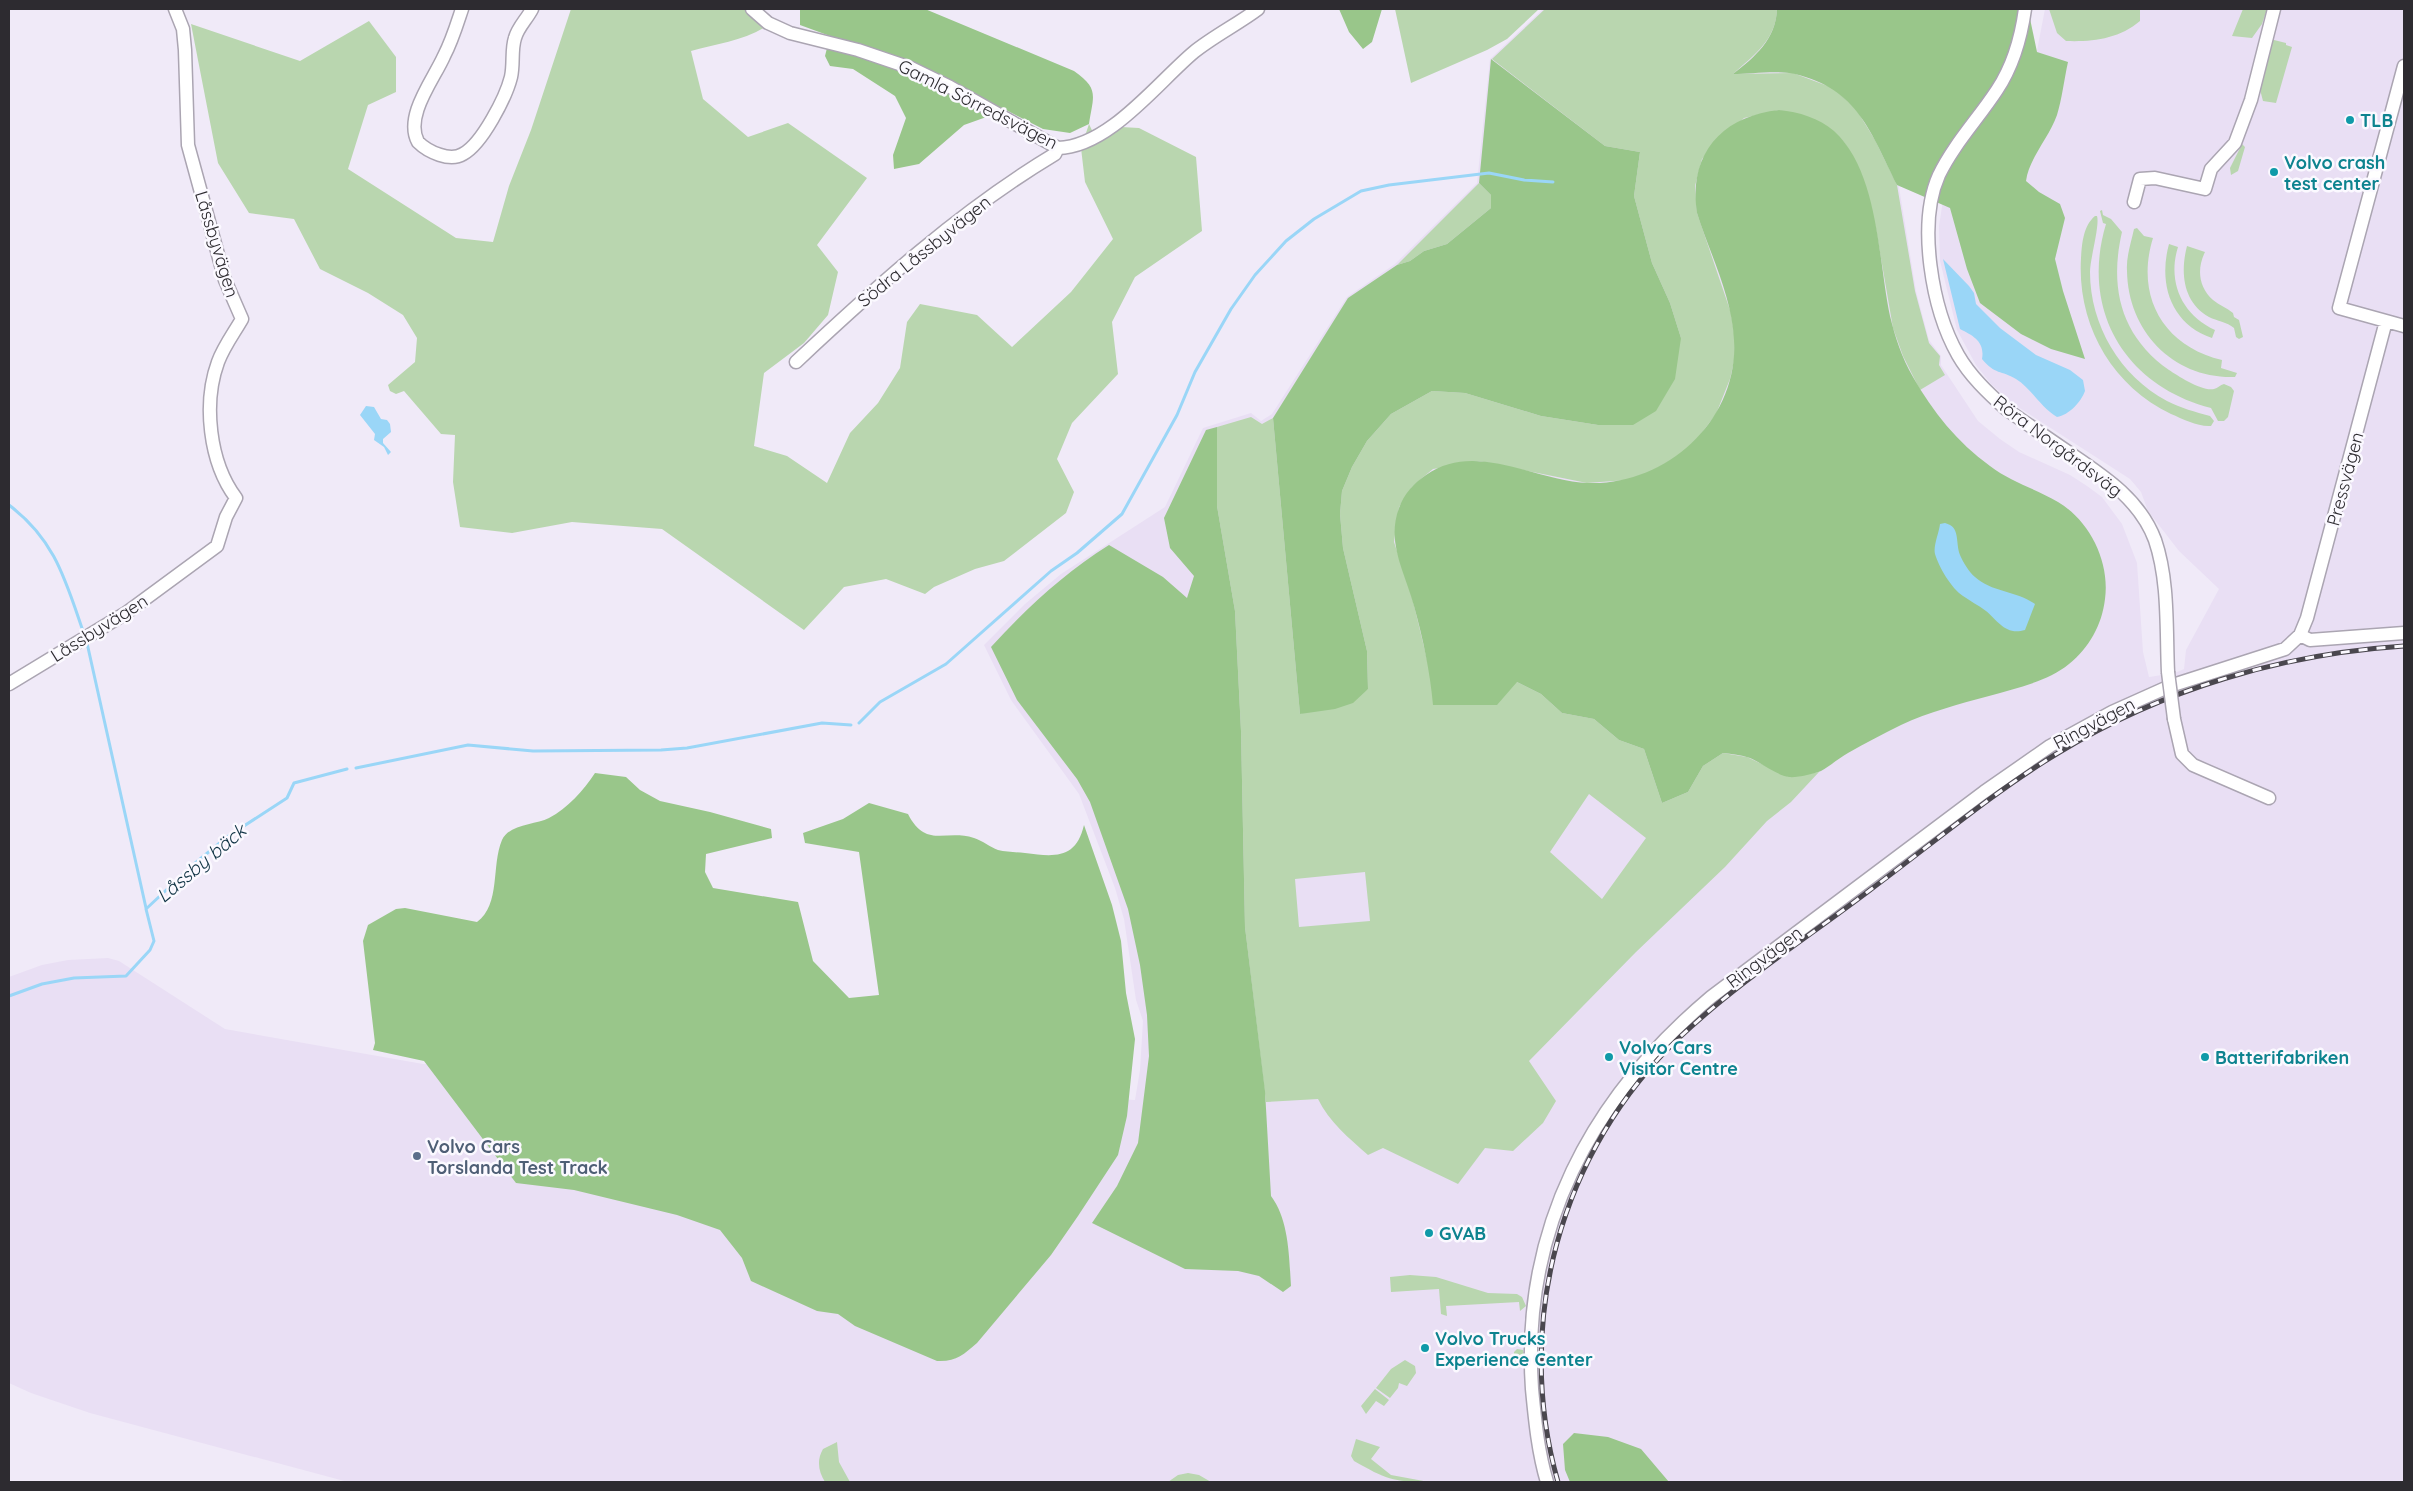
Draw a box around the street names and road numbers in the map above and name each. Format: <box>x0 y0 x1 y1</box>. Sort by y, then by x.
street label: Gamla Sörredsvägen <box>894 54 1062 154</box>
street label: Låssbyvägen <box>190 188 244 300</box>
street label: Södra Låssbyvägen <box>853 190 995 312</box>
street label: Röra Norgårdsväg <box>1989 390 2127 502</box>
street label: Pressvägen <box>2321 430 2369 528</box>
street label: Låssbyvägen <box>46 589 152 667</box>
street label: Ringvägen <box>2049 692 2139 754</box>
street label: Ringvägen <box>1721 921 1807 993</box>

